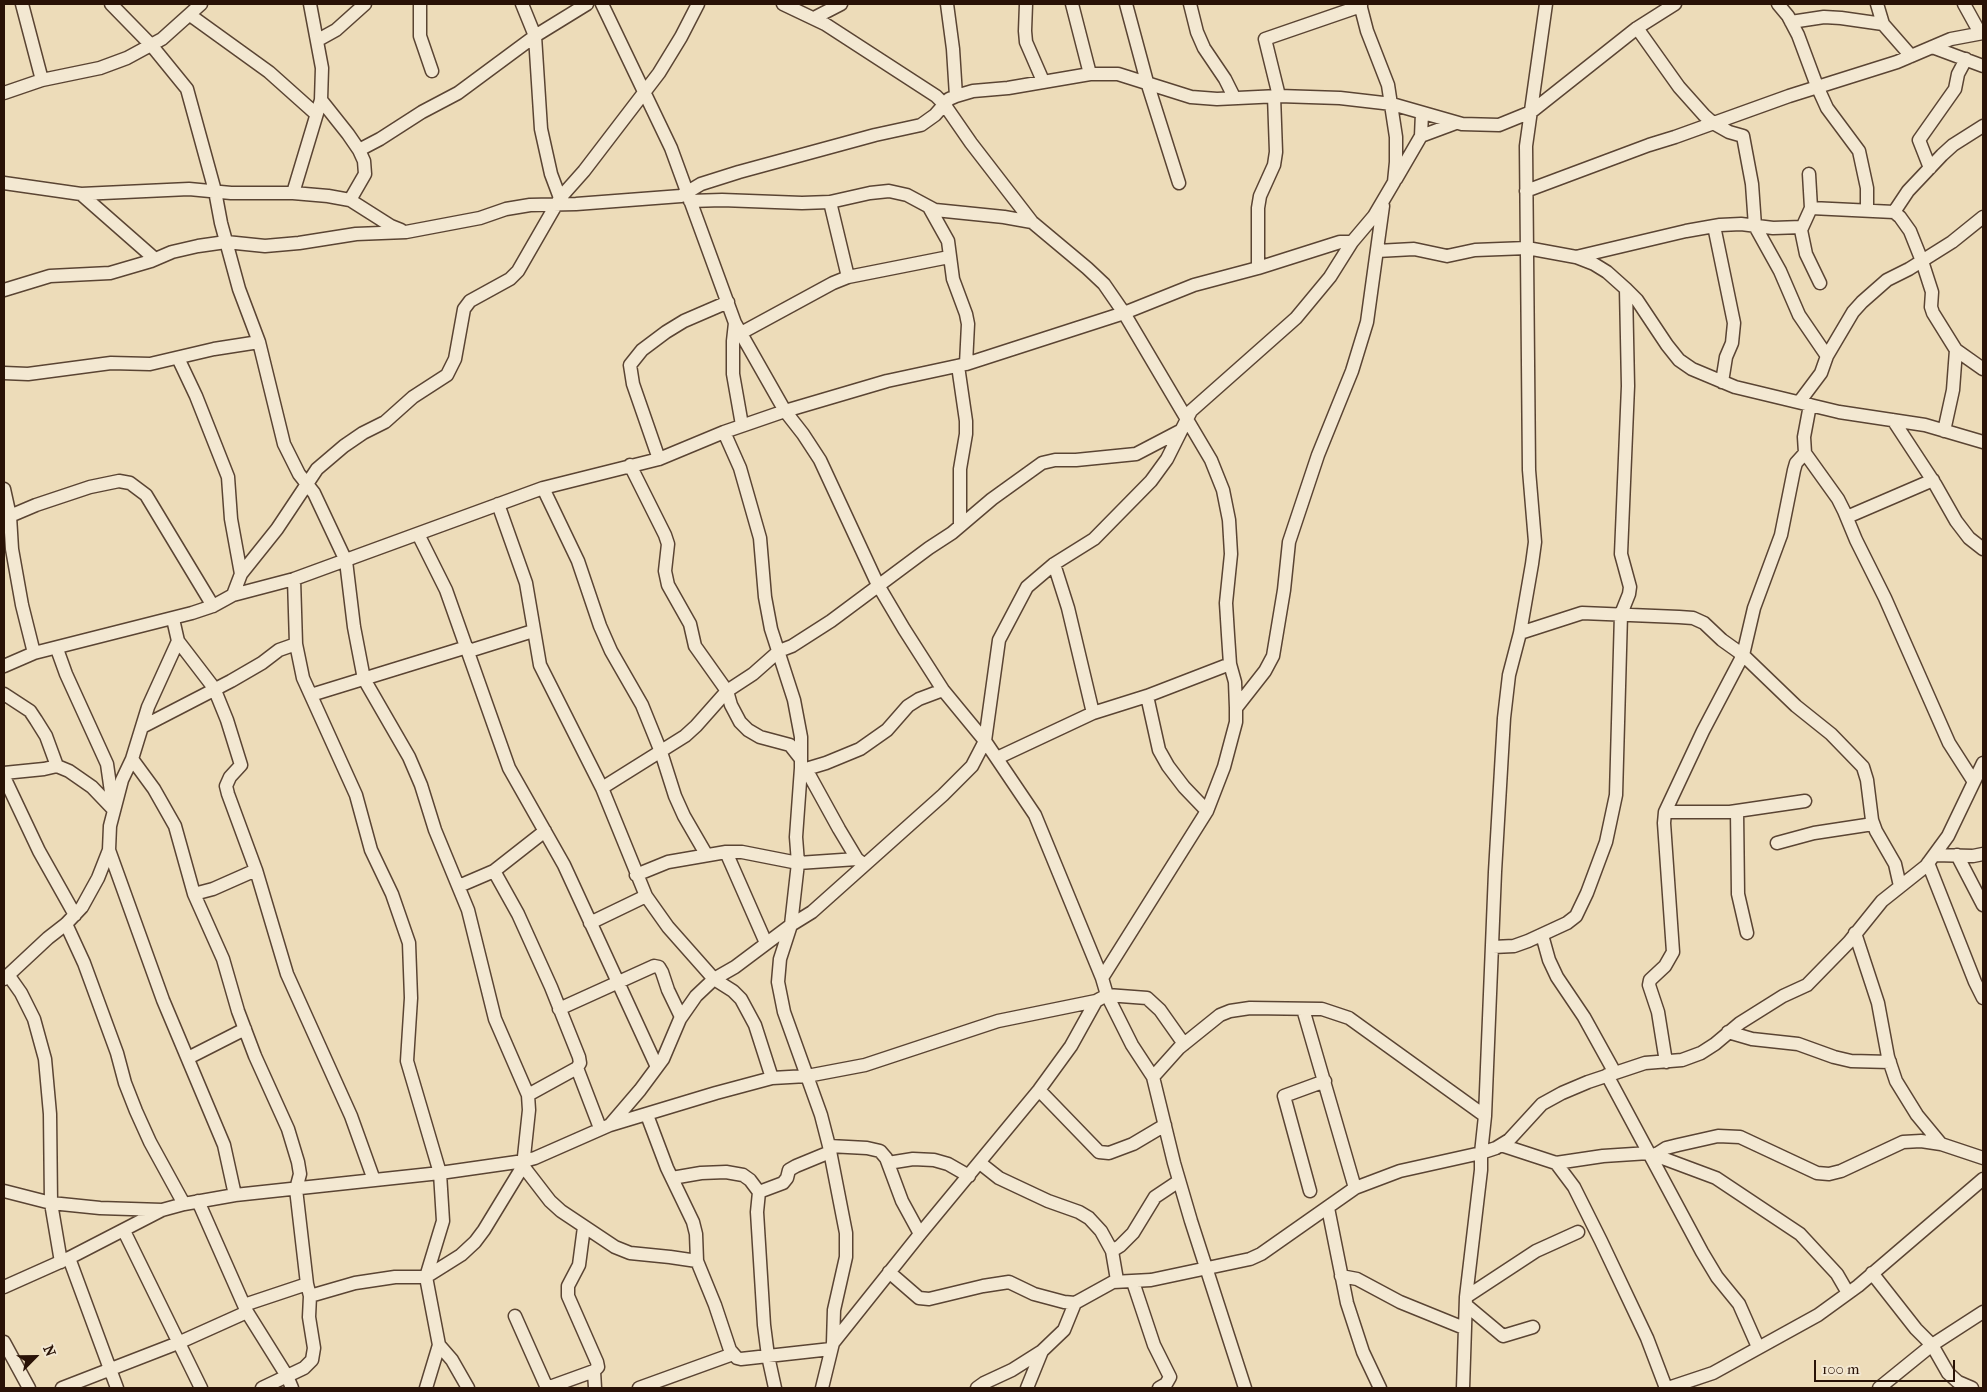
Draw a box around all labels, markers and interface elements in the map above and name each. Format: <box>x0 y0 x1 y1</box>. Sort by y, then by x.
north arrow <box>10 1332 60 1382</box>
text: N <box>39 1343 59 1359</box>
scale bar <box>1817 1350 1958 1382</box>
text: 100 m <box>1822 1360 1860 1378</box>

